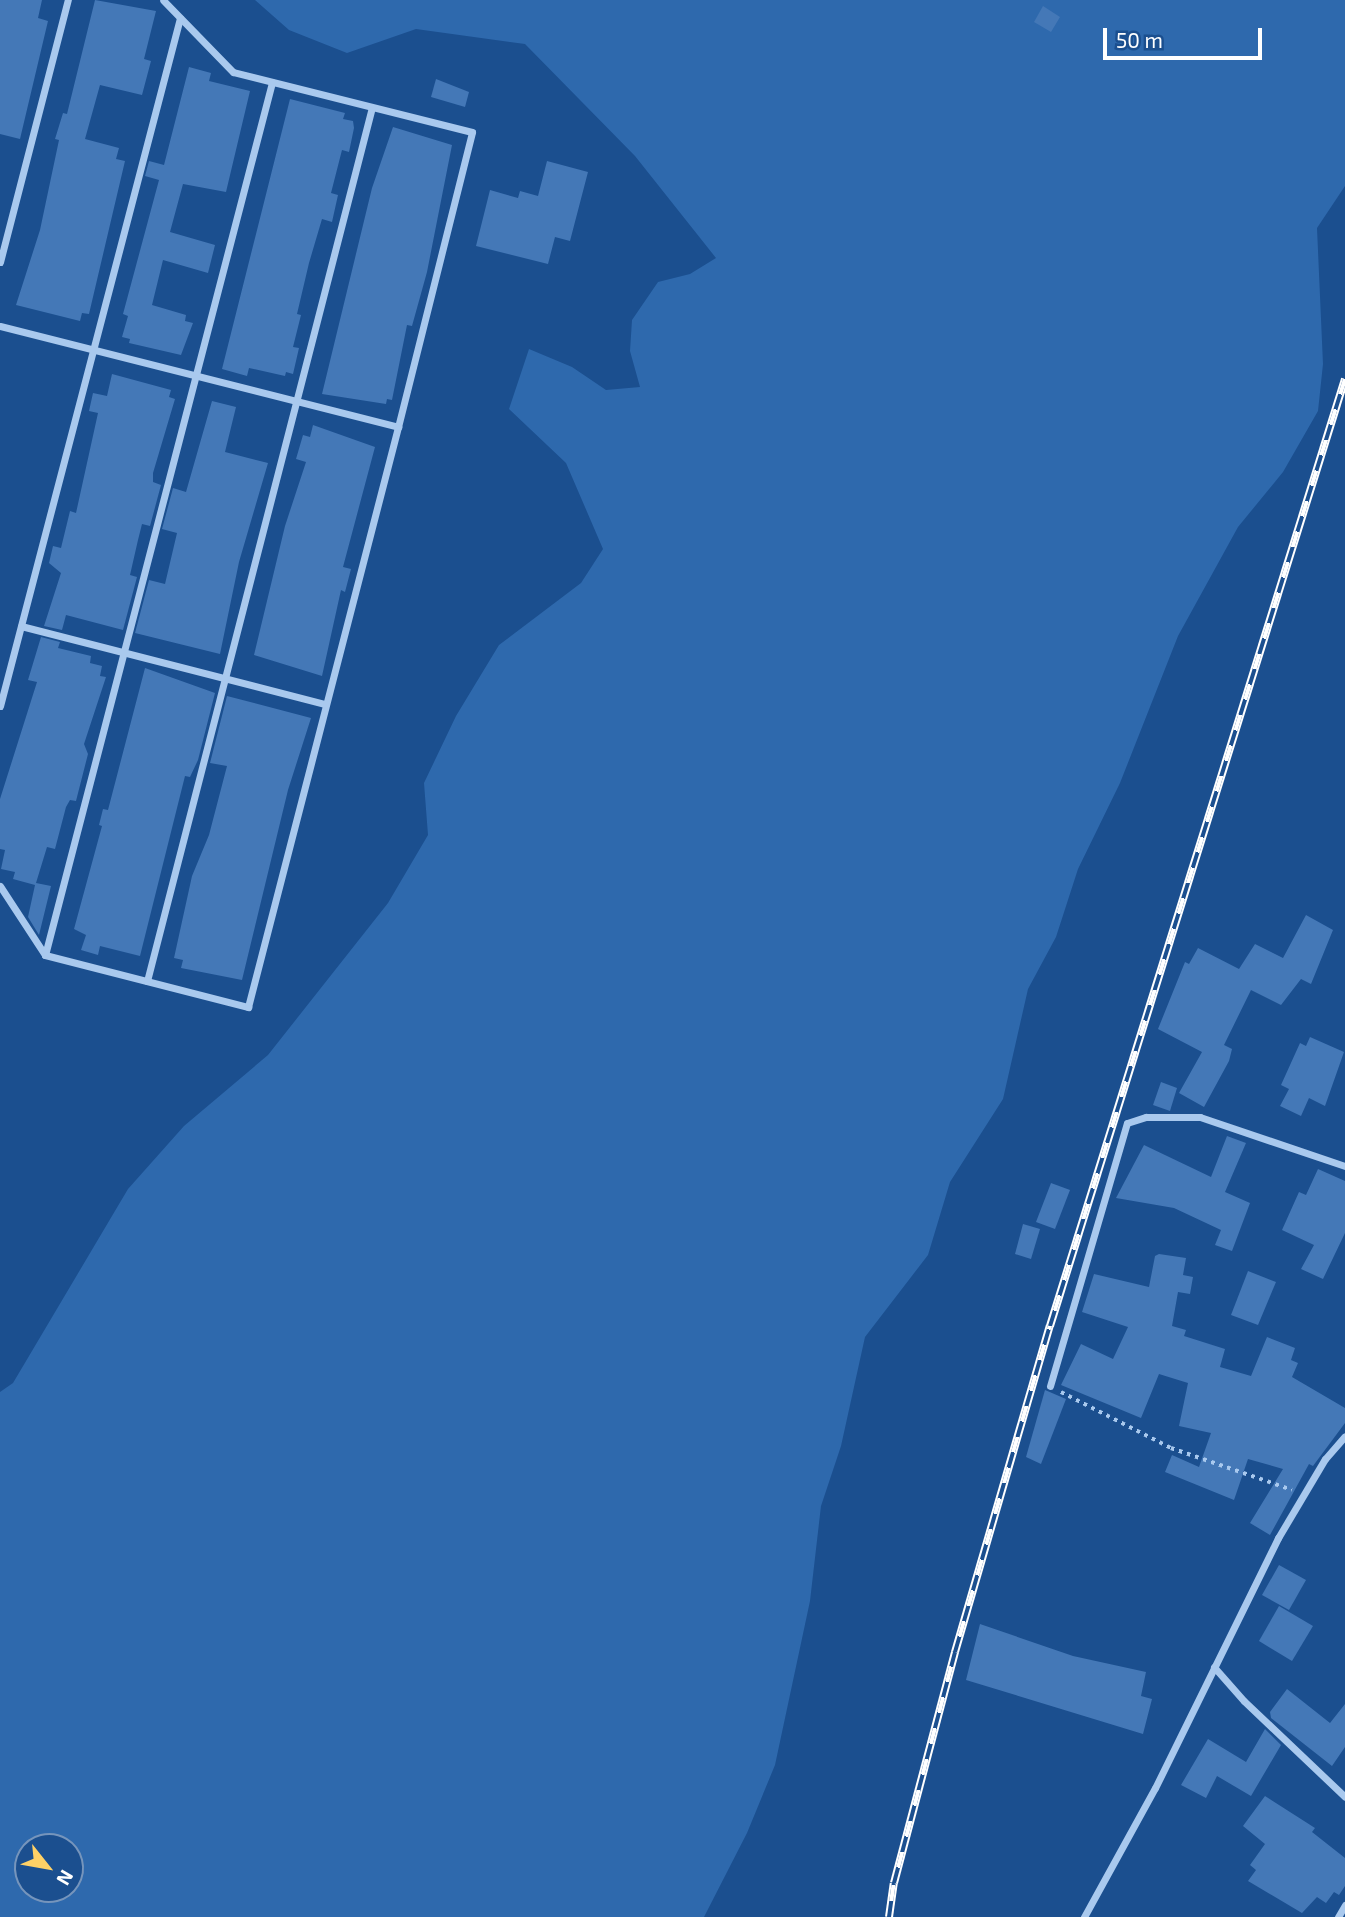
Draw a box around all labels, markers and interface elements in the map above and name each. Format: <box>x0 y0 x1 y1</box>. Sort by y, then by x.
scale bar <box>1107 14 1266 58</box>
text: 50 m <box>1116 27 1163 52</box>
north arrow <box>14 1833 84 1903</box>
text: N <box>52 1866 79 1890</box>

